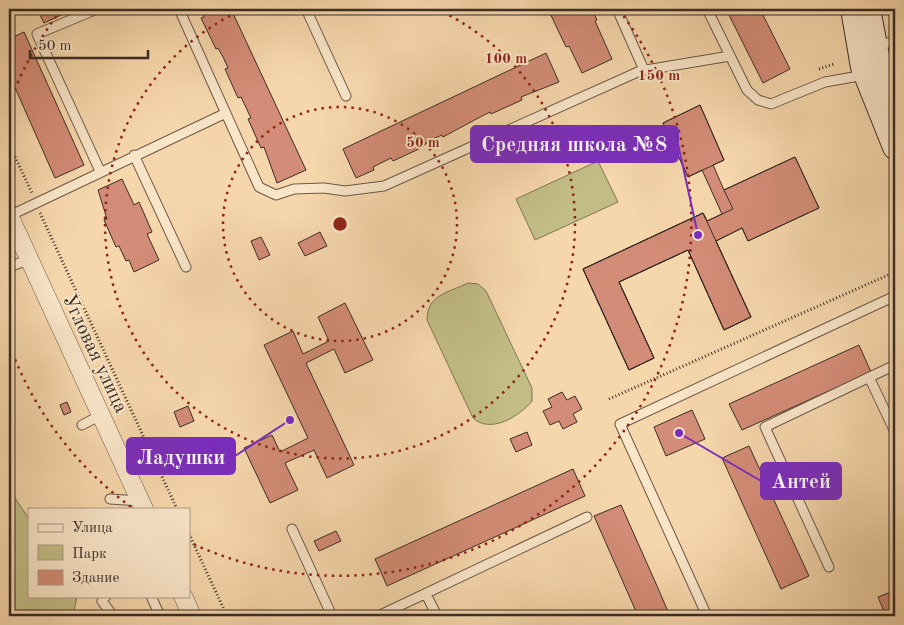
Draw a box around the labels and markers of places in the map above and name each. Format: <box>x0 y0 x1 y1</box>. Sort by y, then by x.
callout: Средняя школа №8 <box>471 126 678 162</box>
centre of rings <box>331 215 349 233</box>
callout: Ладушки <box>127 438 235 474</box>
callout: Антей <box>761 463 841 499</box>

